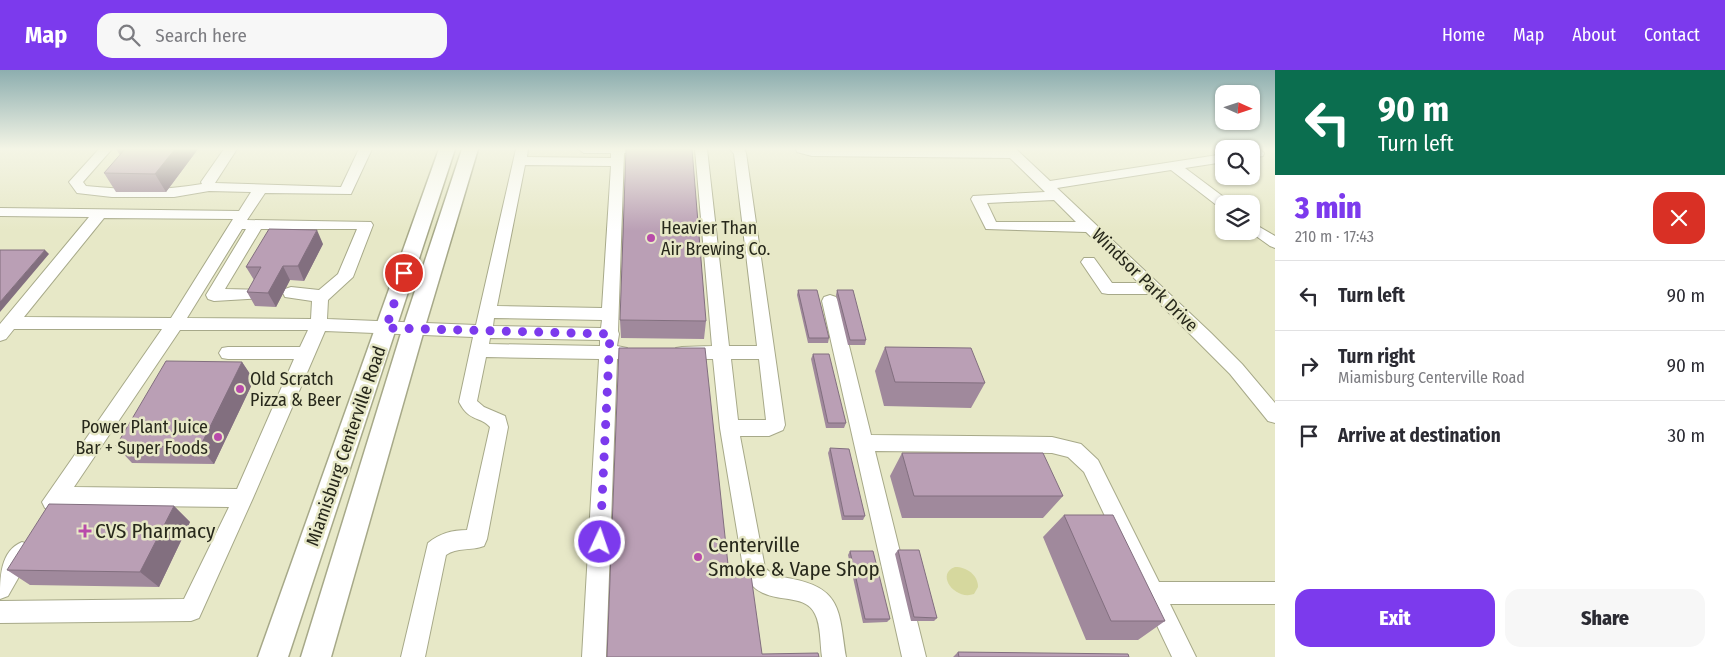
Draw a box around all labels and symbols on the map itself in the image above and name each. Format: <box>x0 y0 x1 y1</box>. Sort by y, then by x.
north arrow <box>1215 85 1260 130</box>
place label: Heavier Than Air Brewing Co. <box>661 217 771 260</box>
street label: Windsor Park Drive <box>1087 224 1203 336</box>
marker: Heavier Than Air Brewing Co. <box>645 232 657 244</box>
pin <box>383 252 425 294</box>
street label: Miamisburg Centerville Road <box>301 343 391 549</box>
place label: Old Scratch Pizza & Beer <box>250 368 342 411</box>
marker: Old Scratch Pizza & Beer <box>234 383 246 395</box>
place label: Power Plant Juice Bar + Super Foods <box>76 416 208 459</box>
marker: Power Plant Juice Bar + Super Foods <box>212 431 224 443</box>
position arrow <box>573 515 625 567</box>
place label: CVS Pharmacy <box>95 518 216 544</box>
marker: CVS Pharmacy <box>79 525 91 537</box>
place label: Centerville Smoke & Vape Shop <box>708 532 880 582</box>
marker: Centerville Smoke & Vape Shop <box>692 551 704 563</box>

